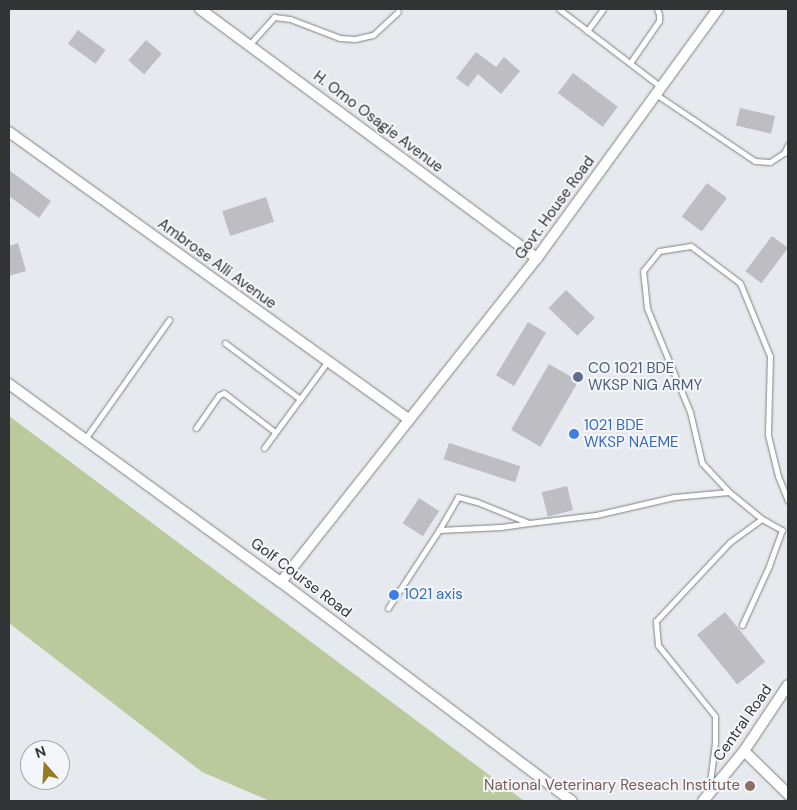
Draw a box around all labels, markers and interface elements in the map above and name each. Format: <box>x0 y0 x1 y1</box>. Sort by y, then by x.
street label: H. Omo Osagie Avenue <box>310 67 446 177</box>
street label: Govt. House Road <box>511 153 599 263</box>
street label: Ambrose Alli Avenue <box>154 215 280 313</box>
place label: CO 1021 BDE WKSP NIG ARMY <box>588 359 702 394</box>
marker: CO 1021 BDE WKSP NIG ARMY <box>572 371 584 383</box>
place label: 1021 BDE WKSP NAEME <box>584 416 679 451</box>
marker: 1021 BDE WKSP NAEME <box>568 428 580 440</box>
street label: Golf Course Road <box>247 534 355 622</box>
place label: 1021 axis <box>404 586 463 604</box>
marker: 1021 axis <box>388 589 400 601</box>
street label: Central Road <box>710 681 776 765</box>
north arrow <box>20 740 70 790</box>
text: N <box>33 742 48 762</box>
place label: National Veterinary Reseach Institute <box>484 777 740 795</box>
marker: National Veterinary Reseach Institute <box>744 780 756 792</box>

